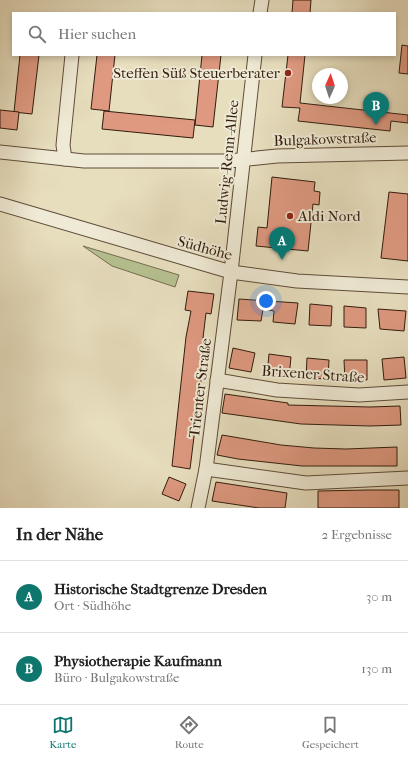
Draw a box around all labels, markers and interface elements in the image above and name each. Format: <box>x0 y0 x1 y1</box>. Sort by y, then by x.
search box <box>12 12 396 56</box>
icon: search <box>26 23 48 45</box>
text: Hier suchen <box>58 25 136 43</box>
place label: Steffen Süß Steuerberater <box>113 64 281 82</box>
marker: Steffen Süß Steuerberater <box>283 68 293 78</box>
north arrow <box>312 68 348 104</box>
pin: B <box>363 92 389 125</box>
street label: Ludwig-Renn-Allee <box>212 98 243 225</box>
street label: Bulgakowstraße <box>273 128 377 150</box>
place label: Aldi Nord <box>297 207 361 225</box>
marker: Aldi Nord <box>285 211 295 221</box>
pin: A <box>269 227 295 260</box>
street label: Südhöhe <box>176 232 235 264</box>
your location <box>256 291 276 311</box>
street label: Trienter Straße <box>185 337 215 439</box>
street label: Brixener Straße <box>261 361 366 387</box>
text: In der Nähe <box>16 524 103 544</box>
text: 2 Ergebnisse <box>322 527 392 542</box>
text: Historische Stadtgrenze Dresden <box>54 580 267 598</box>
text: A <box>25 589 33 604</box>
text: 30 m <box>366 589 392 604</box>
text: Ort · Südhöhe <box>54 598 131 613</box>
text: Physiotherapie Kaufmann <box>54 652 222 670</box>
text: B <box>25 661 33 676</box>
text: 130 m <box>361 661 392 676</box>
text: Büro · Bulgakowstraße <box>54 670 179 685</box>
tab: Karte <box>49 714 76 751</box>
tab: Route <box>175 714 204 751</box>
tab: Gespeichert <box>302 714 359 751</box>

